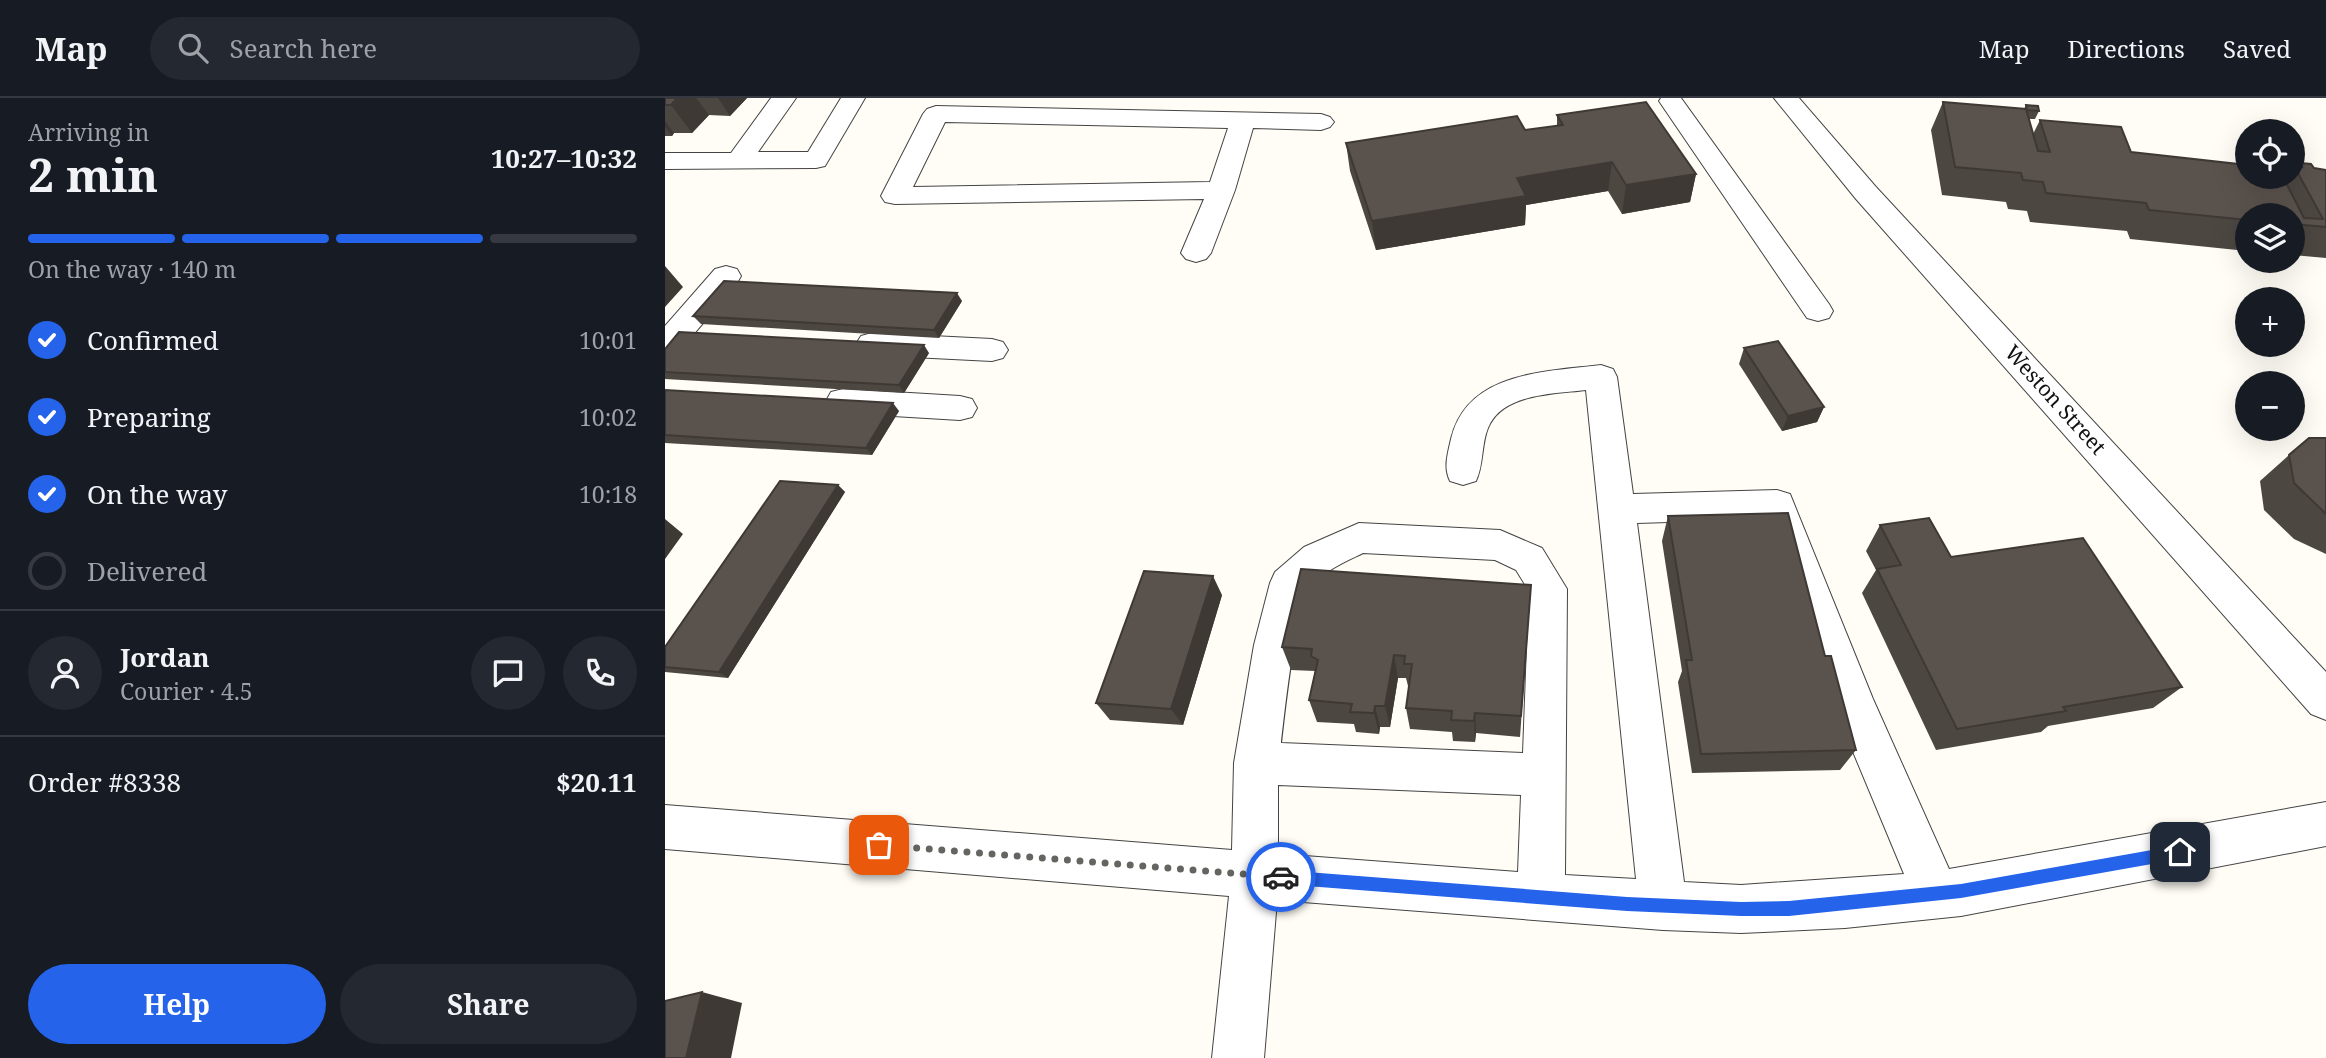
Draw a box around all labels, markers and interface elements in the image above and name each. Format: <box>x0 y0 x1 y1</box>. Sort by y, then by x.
search box <box>150 17 640 80</box>
text: Map <box>35 26 108 71</box>
icon: search <box>174 29 212 67</box>
text: Search here <box>230 30 377 66</box>
text: Map <box>1979 32 2030 65</box>
text: Directions <box>2068 32 2185 65</box>
text: Saved <box>2223 32 2291 65</box>
text: Arriving in <box>28 116 149 148</box>
map controls <box>2235 119 2305 441</box>
button: locate <box>2235 119 2305 189</box>
text: 10:27–10:32 <box>491 140 637 176</box>
text: 2 min <box>28 143 158 205</box>
button: layers <box>2235 203 2305 273</box>
text: On the way · 140 m <box>28 253 236 285</box>
button: + <box>2235 287 2305 357</box>
icon: check <box>28 321 66 359</box>
text: Confirmed <box>87 322 219 358</box>
text: 10:01 <box>579 324 637 356</box>
street label: Weston Street <box>1999 338 2112 460</box>
button: − <box>2235 371 2305 441</box>
icon: check <box>28 398 66 436</box>
text: Preparing <box>87 399 211 435</box>
text: 10:02 <box>579 401 637 433</box>
icon: check <box>28 475 66 513</box>
text: On the way <box>87 476 227 512</box>
text: 10:18 <box>579 478 637 510</box>
text: Delivered <box>87 553 207 589</box>
button: person <box>28 636 102 710</box>
button: chat <box>471 636 545 710</box>
button: phone <box>563 636 637 710</box>
text: Jordan <box>120 639 210 675</box>
text: Courier · 4.5 <box>120 675 253 707</box>
text: Order #8338 <box>28 764 181 800</box>
text: $20.11 <box>556 764 637 800</box>
pin <box>849 815 909 875</box>
pin <box>2150 822 2210 882</box>
icon: bag <box>860 826 898 864</box>
icon: home <box>2161 833 2199 871</box>
courier <box>1246 842 1316 912</box>
icon: car <box>1262 858 1300 896</box>
button: Help <box>28 964 326 1044</box>
button: Share <box>340 964 637 1044</box>

